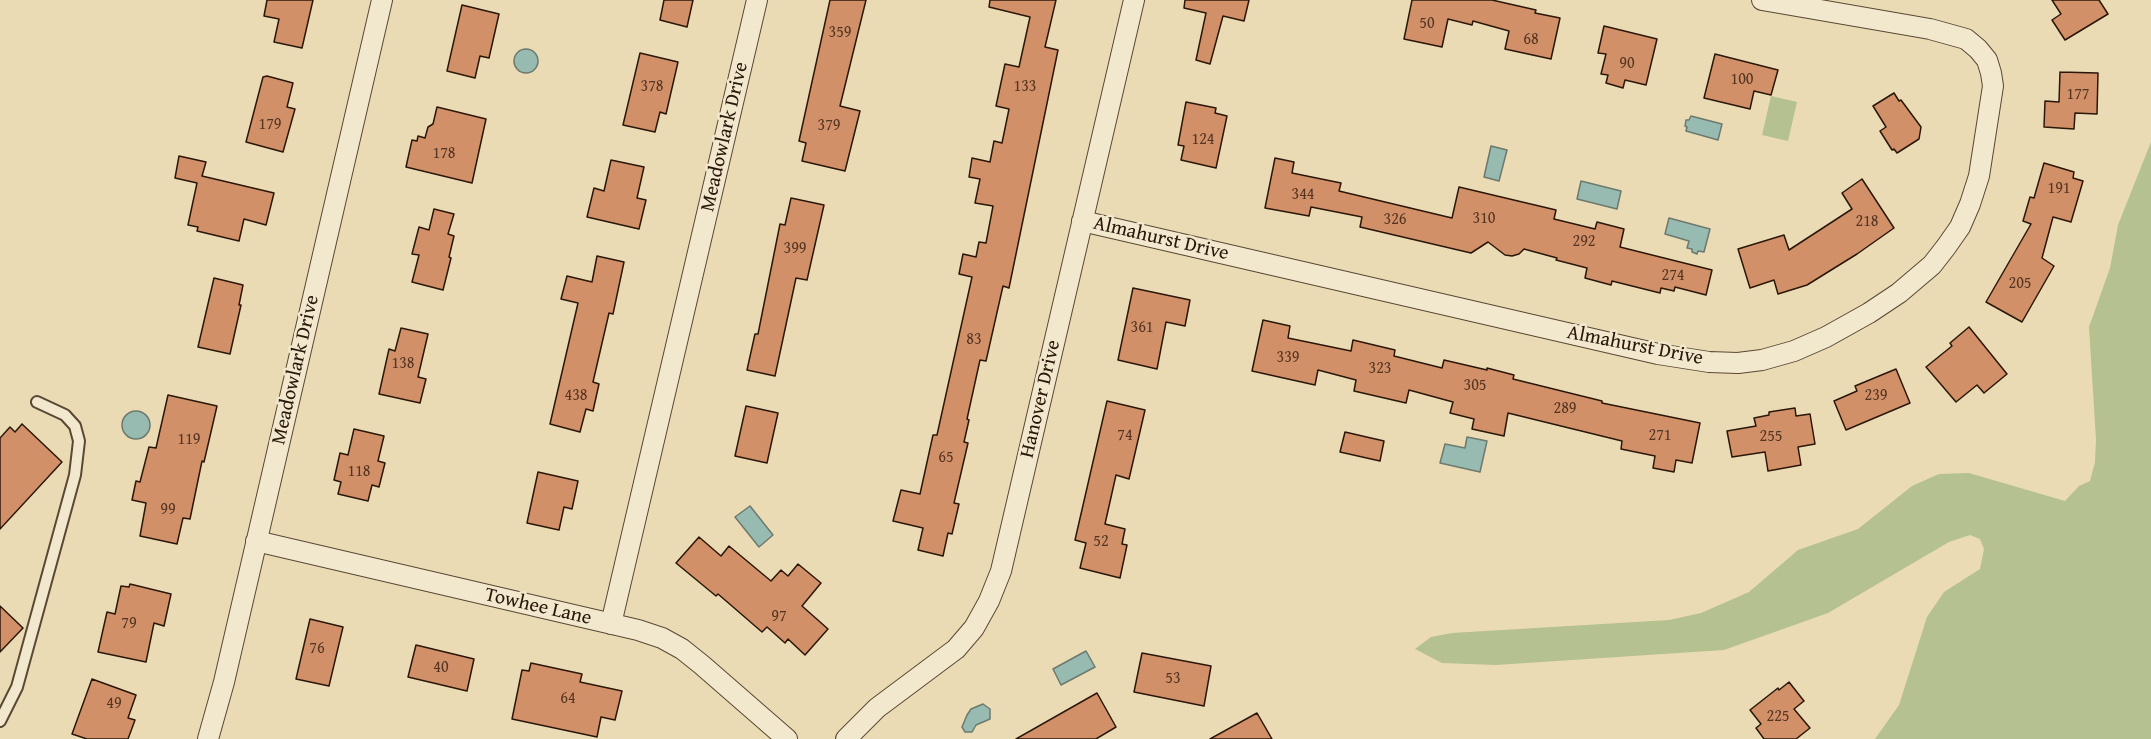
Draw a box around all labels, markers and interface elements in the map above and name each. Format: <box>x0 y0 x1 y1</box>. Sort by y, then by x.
house number: 50 <box>1419 14 1435 34</box>
house number: 359 <box>828 23 852 43</box>
house number: 68 <box>1523 30 1539 50</box>
house number: 90 <box>1619 54 1635 74</box>
street label: Meadowlark Drive <box>696 60 754 214</box>
house number: 100 <box>1730 70 1754 90</box>
house number: 378 <box>640 77 664 97</box>
house number: 133 <box>1013 77 1037 97</box>
house number: 177 <box>2066 85 2090 105</box>
house number: 179 <box>258 115 282 135</box>
house number: 379 <box>817 116 841 136</box>
house number: 124 <box>1191 130 1215 150</box>
house number: 178 <box>432 144 456 164</box>
house number: 191 <box>2047 179 2071 199</box>
house number: 344 <box>1291 185 1315 205</box>
house number: 310 <box>1472 209 1496 229</box>
house number: 326 <box>1383 210 1407 230</box>
street label: Almahurst Drive <box>1091 212 1231 266</box>
house number: 218 <box>1855 212 1879 232</box>
house number: 292 <box>1572 232 1596 252</box>
house number: 399 <box>783 239 807 259</box>
house number: 274 <box>1661 266 1685 286</box>
house number: 205 <box>2008 274 2032 294</box>
street label: Meadowlark Drive <box>267 293 325 447</box>
house number: 361 <box>1130 318 1154 338</box>
street label: Almahurst Drive <box>1565 321 1705 371</box>
house number: 83 <box>966 330 982 350</box>
street label: Hanover Drive <box>1016 338 1066 460</box>
house number: 339 <box>1276 348 1300 368</box>
house number: 138 <box>391 354 415 374</box>
house number: 323 <box>1368 359 1392 379</box>
house number: 305 <box>1463 376 1487 396</box>
house number: 438 <box>564 386 588 406</box>
house number: 239 <box>1864 386 1888 406</box>
house number: 289 <box>1553 399 1577 419</box>
house number: 74 <box>1117 426 1133 446</box>
house number: 271 <box>1648 426 1672 446</box>
house number: 255 <box>1759 427 1783 447</box>
house number: 119 <box>177 430 201 450</box>
house number: 65 <box>938 448 954 468</box>
house number: 118 <box>347 462 371 482</box>
house number: 99 <box>160 500 176 520</box>
house number: 52 <box>1093 532 1109 552</box>
street label: Towhee Lane <box>482 583 594 631</box>
house number: 97 <box>771 607 787 627</box>
house number: 79 <box>121 614 137 634</box>
house number: 76 <box>309 639 325 659</box>
house number: 40 <box>433 658 449 678</box>
house number: 53 <box>1165 669 1181 689</box>
house number: 64 <box>560 689 576 709</box>
house number: 49 <box>106 694 122 714</box>
house number: 225 <box>1766 707 1790 727</box>

